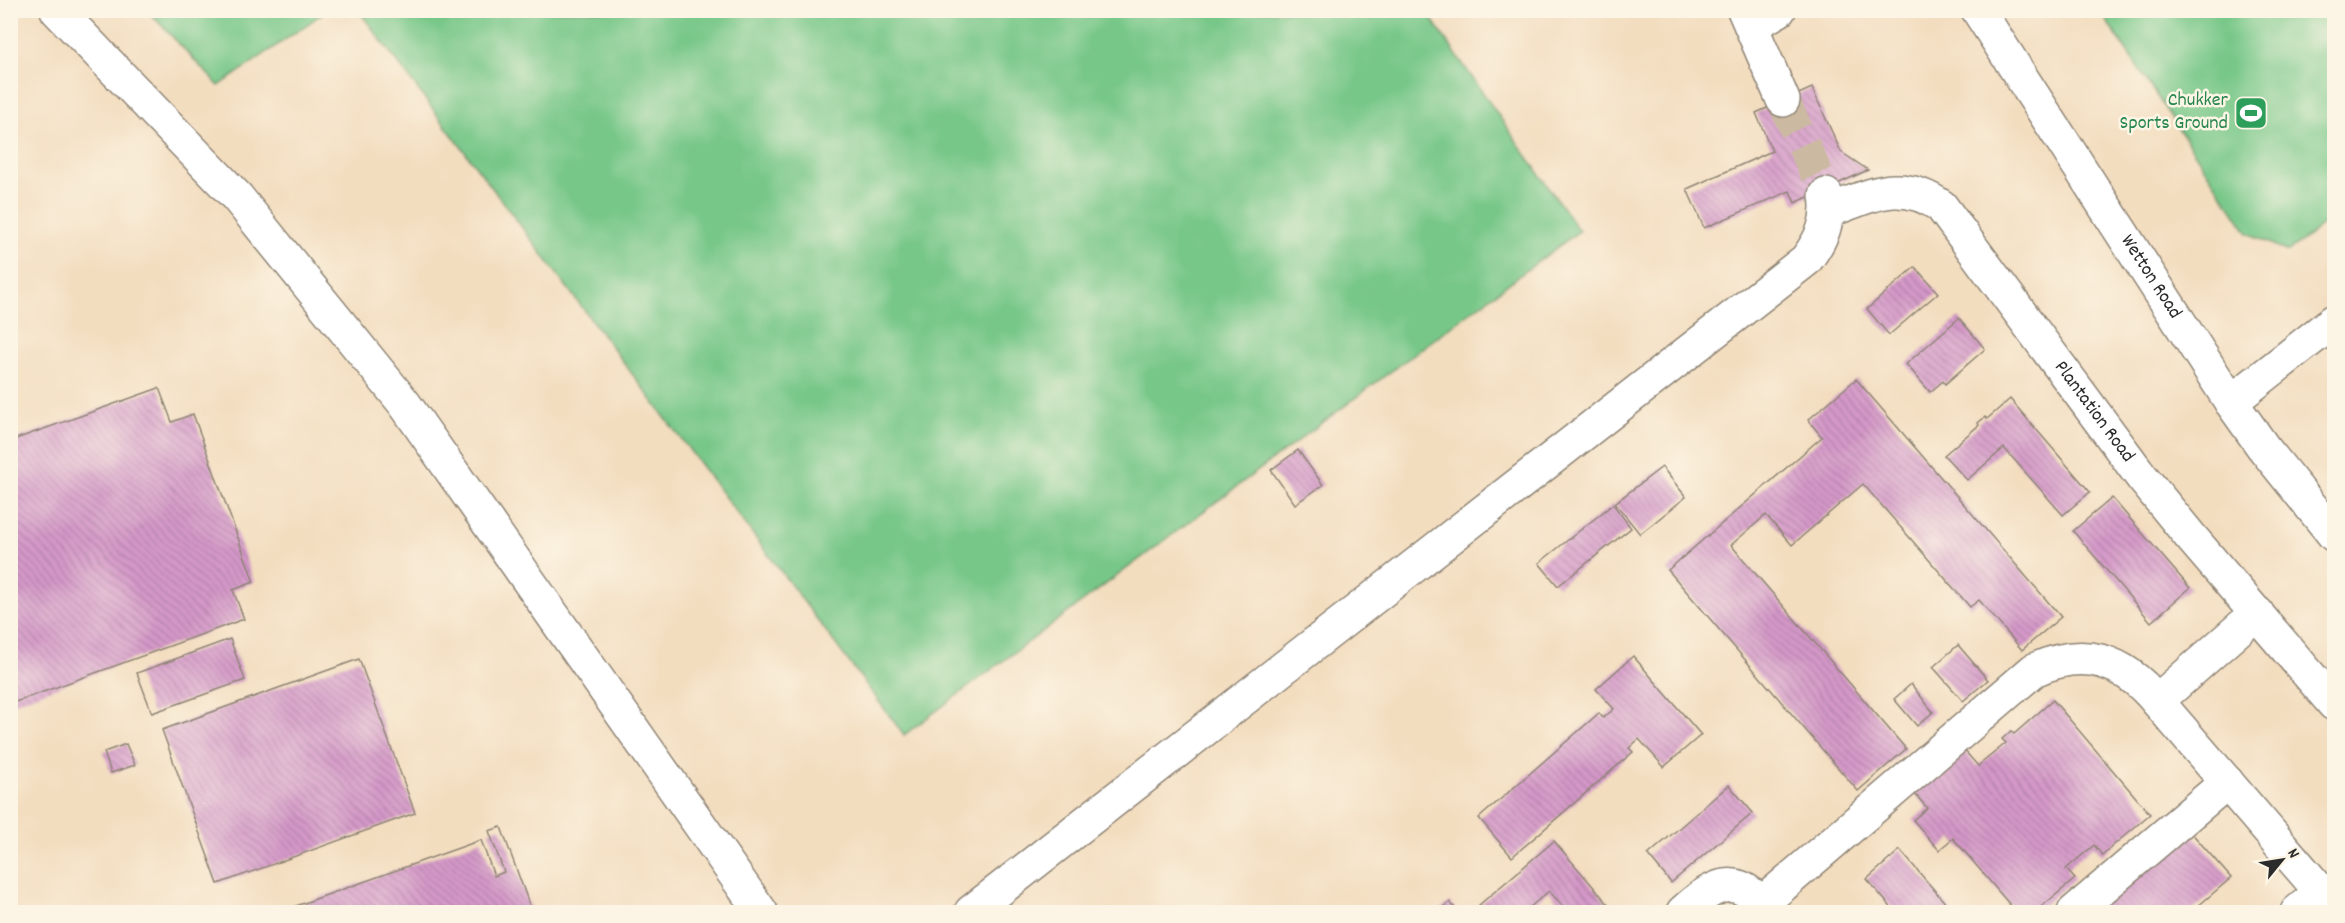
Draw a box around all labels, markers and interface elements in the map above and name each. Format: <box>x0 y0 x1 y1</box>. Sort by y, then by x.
place label: Chukker Sports Ground <box>2120 87 2229 138</box>
sports icon: Chukker Sports Ground <box>2233 95 2269 131</box>
street label: Wetton Road <box>2113 230 2188 325</box>
street label: Plantation Road <box>2047 355 2141 469</box>
north arrow <box>2252 830 2312 890</box>
text: N <box>2281 845 2305 863</box>

